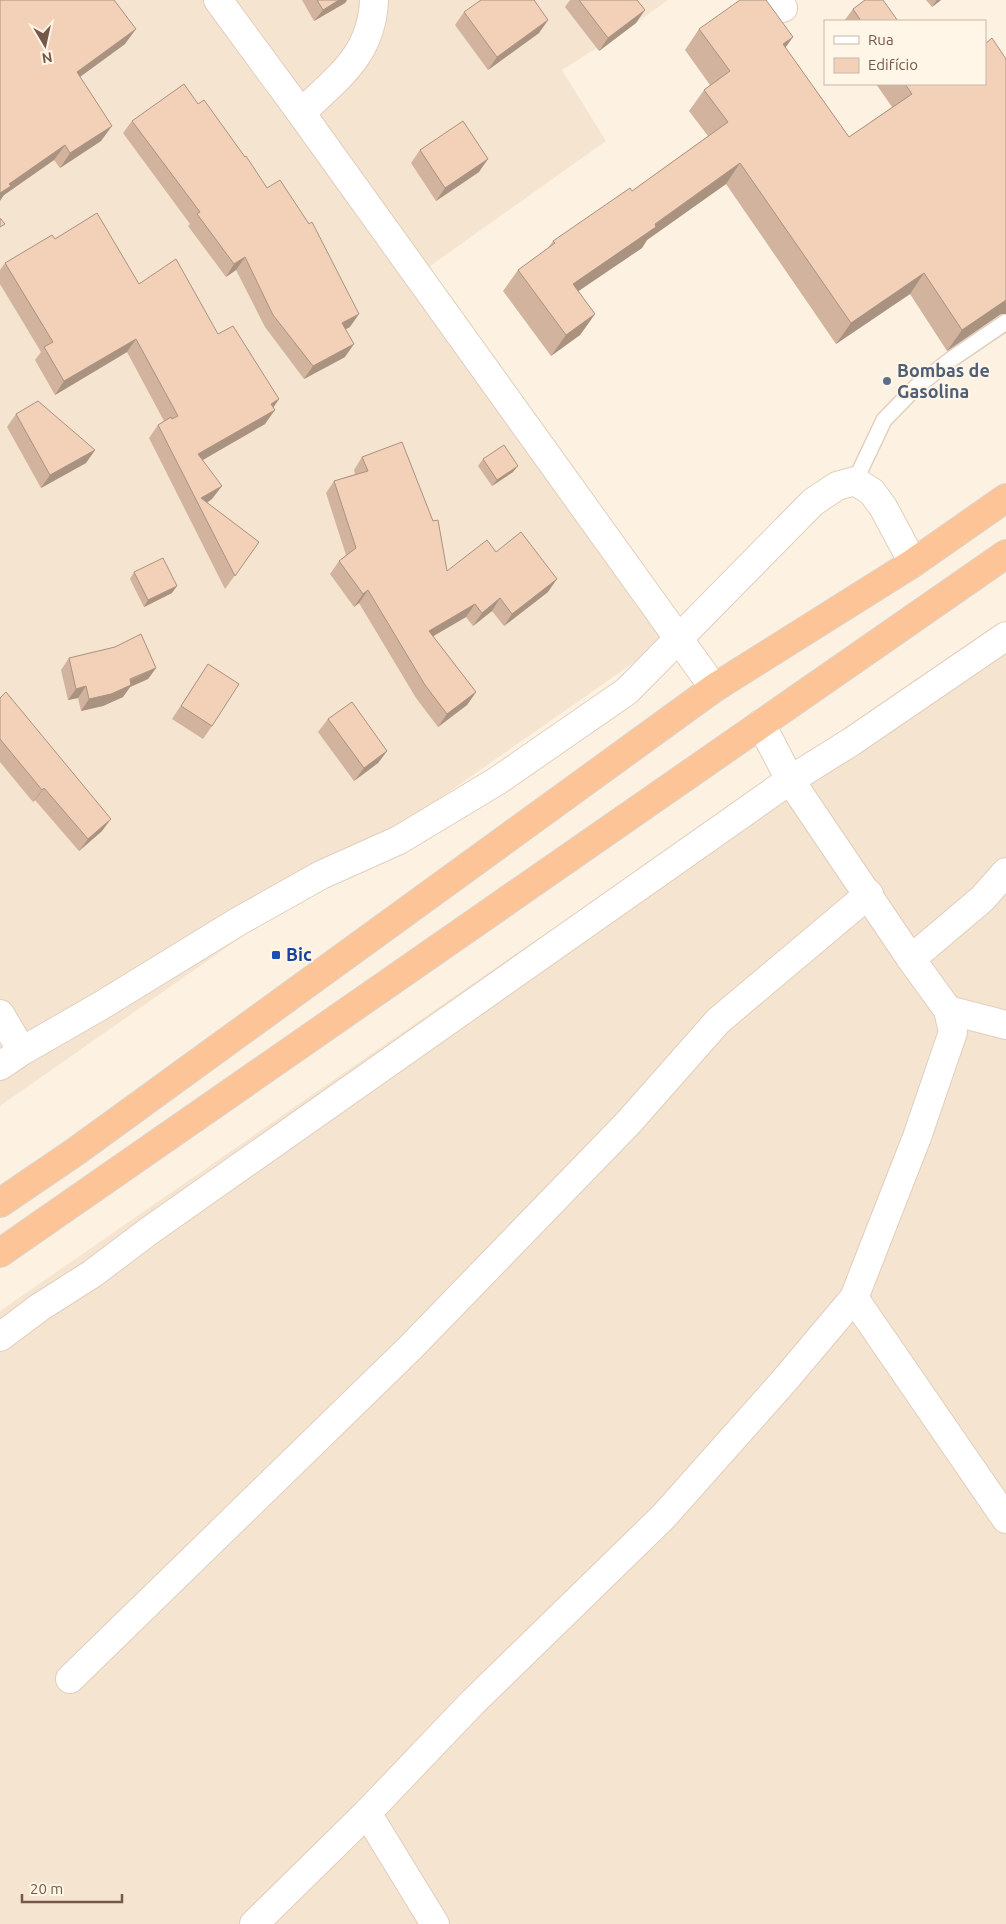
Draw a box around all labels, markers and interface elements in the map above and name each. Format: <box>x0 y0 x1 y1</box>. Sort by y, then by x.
north arrow <box>20 20 70 70</box>
legend <box>824 20 986 85</box>
text: Rua <box>868 31 894 48</box>
text: N <box>41 49 53 67</box>
text: Edifício <box>868 56 918 73</box>
place label: Bombas de Gasolina <box>897 360 990 401</box>
marker: Bombas de Gasolina <box>881 375 893 387</box>
place label: Bic <box>286 944 312 964</box>
marker: Bic <box>270 949 282 961</box>
scale bar <box>22 1872 122 1904</box>
text: 20 m <box>30 1880 63 1897</box>

